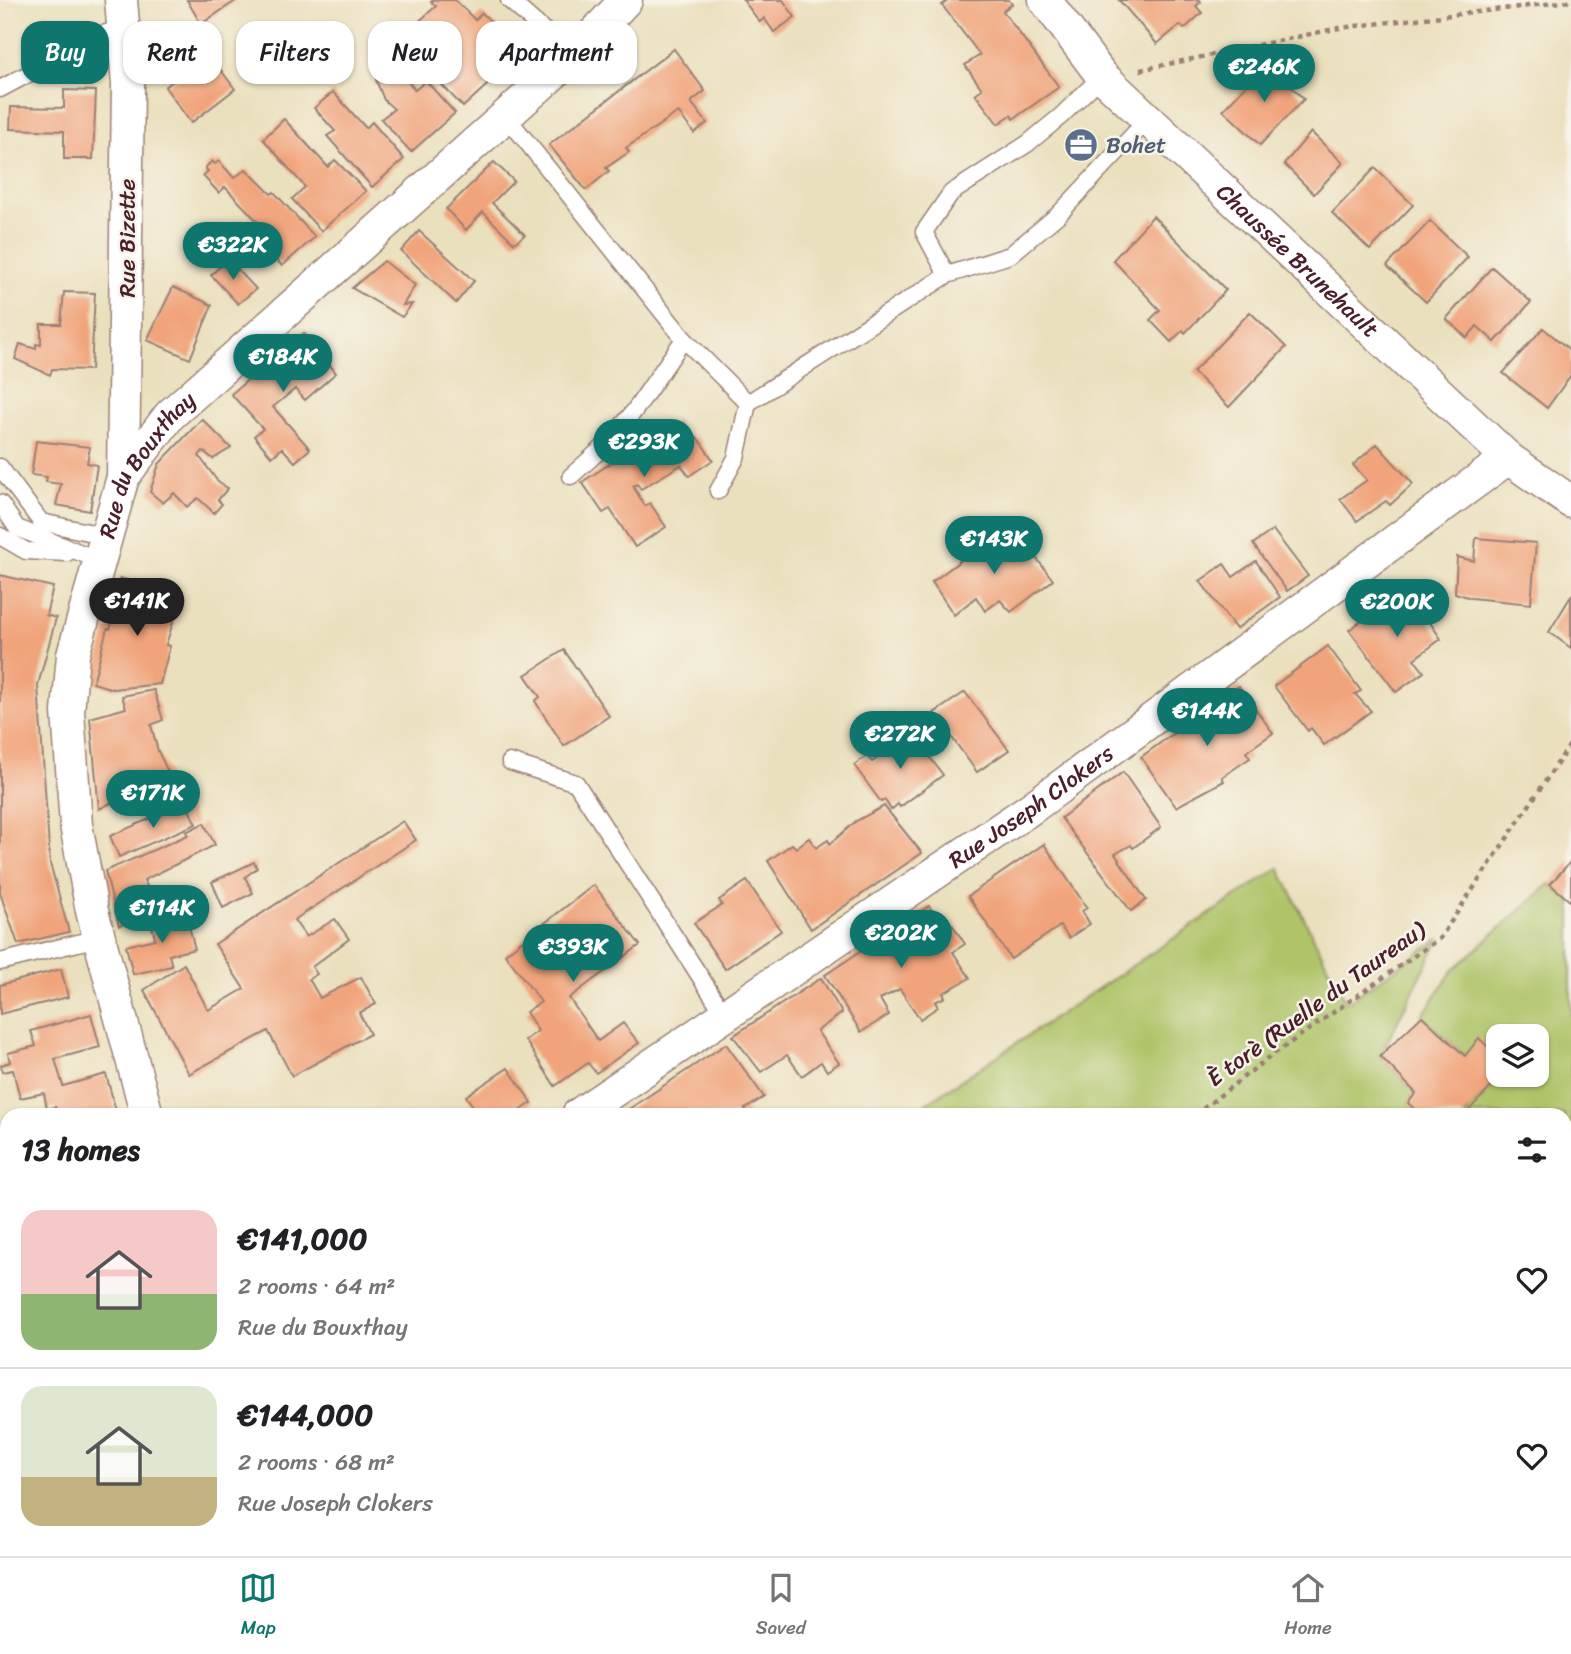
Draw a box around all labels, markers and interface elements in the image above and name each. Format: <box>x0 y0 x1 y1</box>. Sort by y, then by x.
chip: Buy <box>21 21 109 84</box>
chip: Rent <box>123 21 222 84</box>
chip: Filters <box>236 21 354 84</box>
chip: New <box>368 21 462 84</box>
chip: Apartment <box>476 21 637 84</box>
pin: €246K <box>1215 44 1313 104</box>
text: €246K <box>1229 46 1299 87</box>
place label: Bohet <box>1106 125 1166 166</box>
office icon: Bohet <box>1062 126 1100 164</box>
street label: Chaussée Brunehault <box>1207 173 1389 348</box>
street label: Rue Bizette <box>107 178 148 297</box>
pin: €322K <box>184 222 282 282</box>
text: €322K <box>199 224 267 265</box>
pin: €184K <box>234 334 332 394</box>
text: €184K <box>249 336 317 377</box>
street label: Rue du Bouxthay <box>86 380 205 543</box>
pin: €293K <box>595 420 693 479</box>
text: €293K <box>609 421 679 462</box>
pin: €143K <box>945 516 1043 576</box>
text: €143K <box>961 518 1027 559</box>
pin: €141K <box>88 578 186 638</box>
text: €141K <box>105 580 169 621</box>
pin: €200K <box>1348 580 1446 639</box>
text: €200K <box>1361 581 1433 622</box>
pin: €144K <box>1158 688 1256 748</box>
text: €144K <box>1173 690 1241 731</box>
pin: €272K <box>851 712 949 771</box>
text: €272K <box>866 713 934 754</box>
street label: Rue Joseph Clokers <box>940 733 1123 879</box>
pin: €171K <box>104 770 202 830</box>
text: €171K <box>122 772 184 813</box>
pin: €114K <box>113 886 211 945</box>
text: €114K <box>130 887 194 928</box>
street label: È torè (Ruelle du Taureau) <box>1198 909 1436 1098</box>
pin: €202K <box>852 911 950 970</box>
text: €202K <box>866 912 936 953</box>
pin: €393K <box>524 925 622 984</box>
text: €393K <box>539 926 607 967</box>
map controls <box>1486 1024 1549 1087</box>
button: layers <box>1486 1024 1549 1087</box>
text: 13 homes <box>21 1123 140 1177</box>
icon: filters <box>1513 1131 1551 1169</box>
text: €141,000 <box>238 1212 367 1266</box>
icon: home <box>77 1238 161 1322</box>
icon: heart <box>1513 1261 1551 1299</box>
text: 2 rooms · 64 m² <box>238 1266 395 1307</box>
text: Rue du Bouxthay <box>238 1307 408 1348</box>
text: €144,000 <box>238 1388 373 1442</box>
icon: home <box>77 1414 161 1498</box>
icon: heart <box>1513 1437 1551 1475</box>
text: 2 rooms · 68 m² <box>238 1442 395 1483</box>
text: Rue Joseph Clokers <box>238 1483 433 1524</box>
tab: Map <box>239 1569 277 1644</box>
tab: Saved <box>756 1569 806 1644</box>
tab: Home <box>1284 1569 1332 1644</box>

